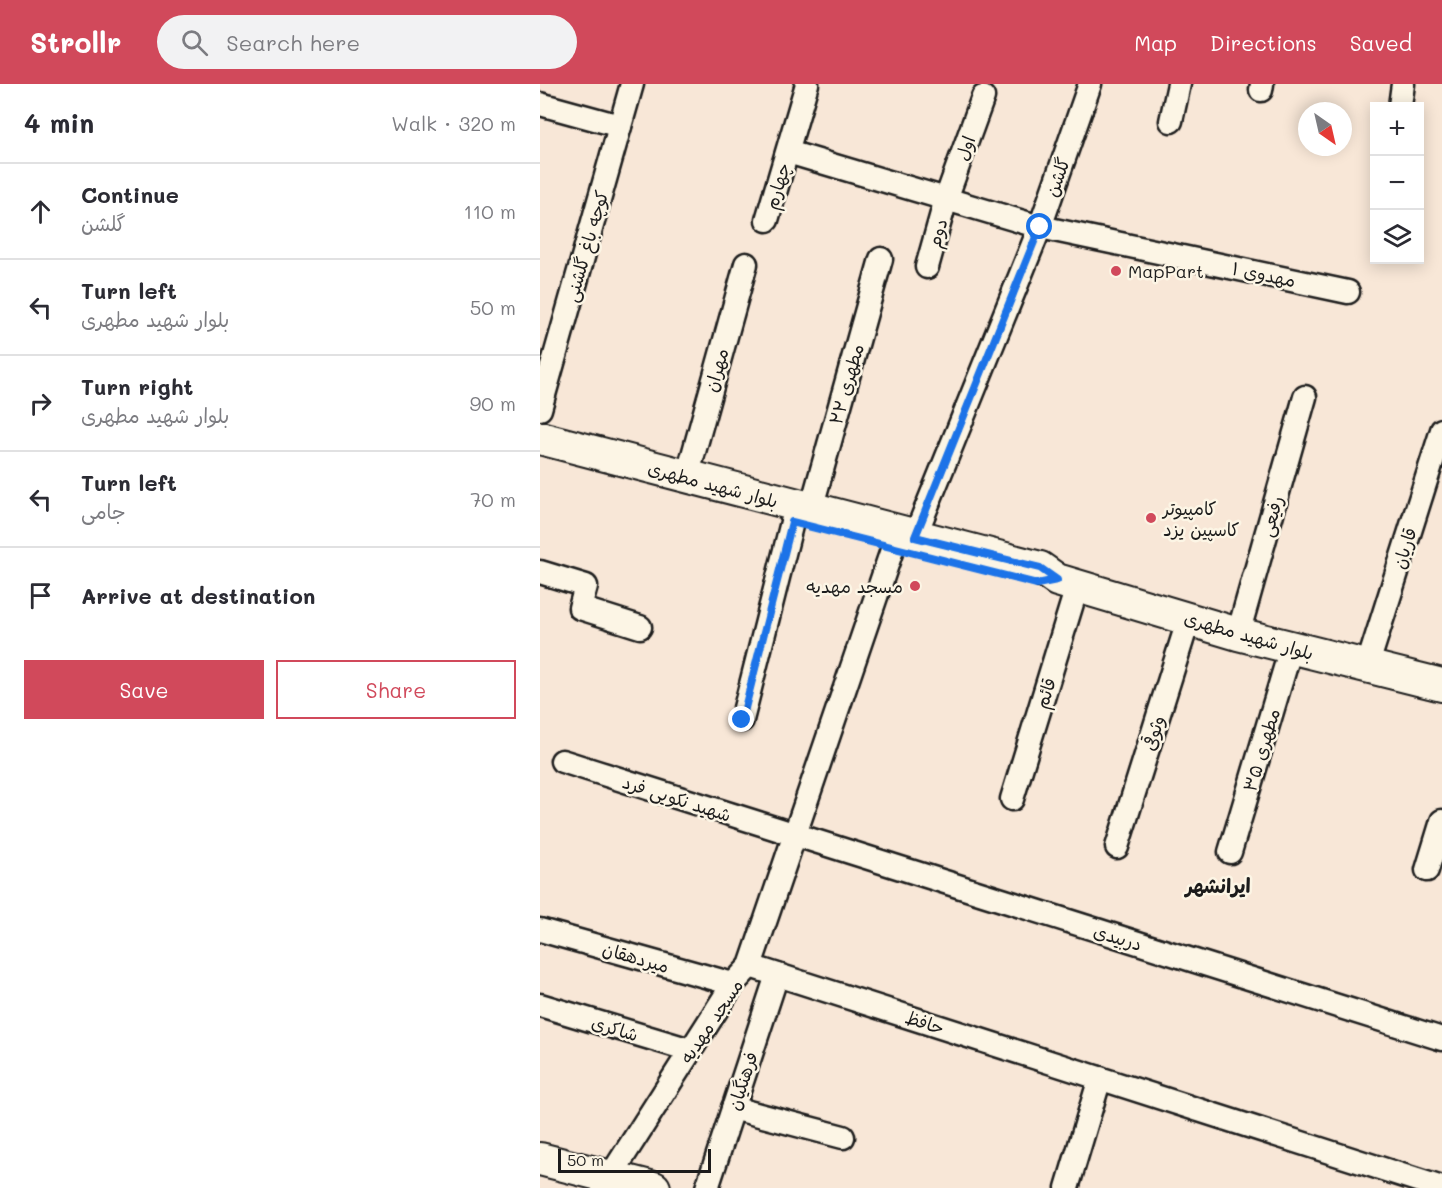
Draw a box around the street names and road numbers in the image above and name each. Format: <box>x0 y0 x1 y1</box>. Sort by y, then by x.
street label: اول <box>949 132 981 164</box>
street label: گلشن <box>1039 154 1075 200</box>
street label: چهارم <box>759 160 798 213</box>
street label: کوچه باغ گلشنی <box>559 187 614 305</box>
street label: دوم <box>921 216 955 251</box>
street label: مهدوی ۱ <box>1230 256 1298 292</box>
street label: مطهری ۲۲ <box>823 341 869 427</box>
street label: مهران <box>698 345 734 395</box>
street label: بلوار شهید مطهری <box>645 455 781 513</box>
street label: رفیعی <box>1254 493 1288 539</box>
street label: قاریان <box>1386 524 1422 572</box>
street label: بلوار شهید مطهری <box>1181 605 1317 665</box>
street label: قائم <box>1029 675 1064 712</box>
street label: مطهری ۳۵ <box>1237 705 1285 795</box>
street label: وثوقی <box>1136 713 1170 753</box>
street label: شهید نکویی فرد <box>620 769 734 827</box>
street label: دربیدی <box>1091 918 1145 956</box>
street label: میردهقان <box>600 936 672 978</box>
street label: مسجد مهدیه <box>674 974 748 1068</box>
street label: حافظ <box>902 1004 948 1040</box>
street label: شاکری <box>589 1010 641 1046</box>
street label: فرهنگیان <box>721 1049 763 1113</box>

